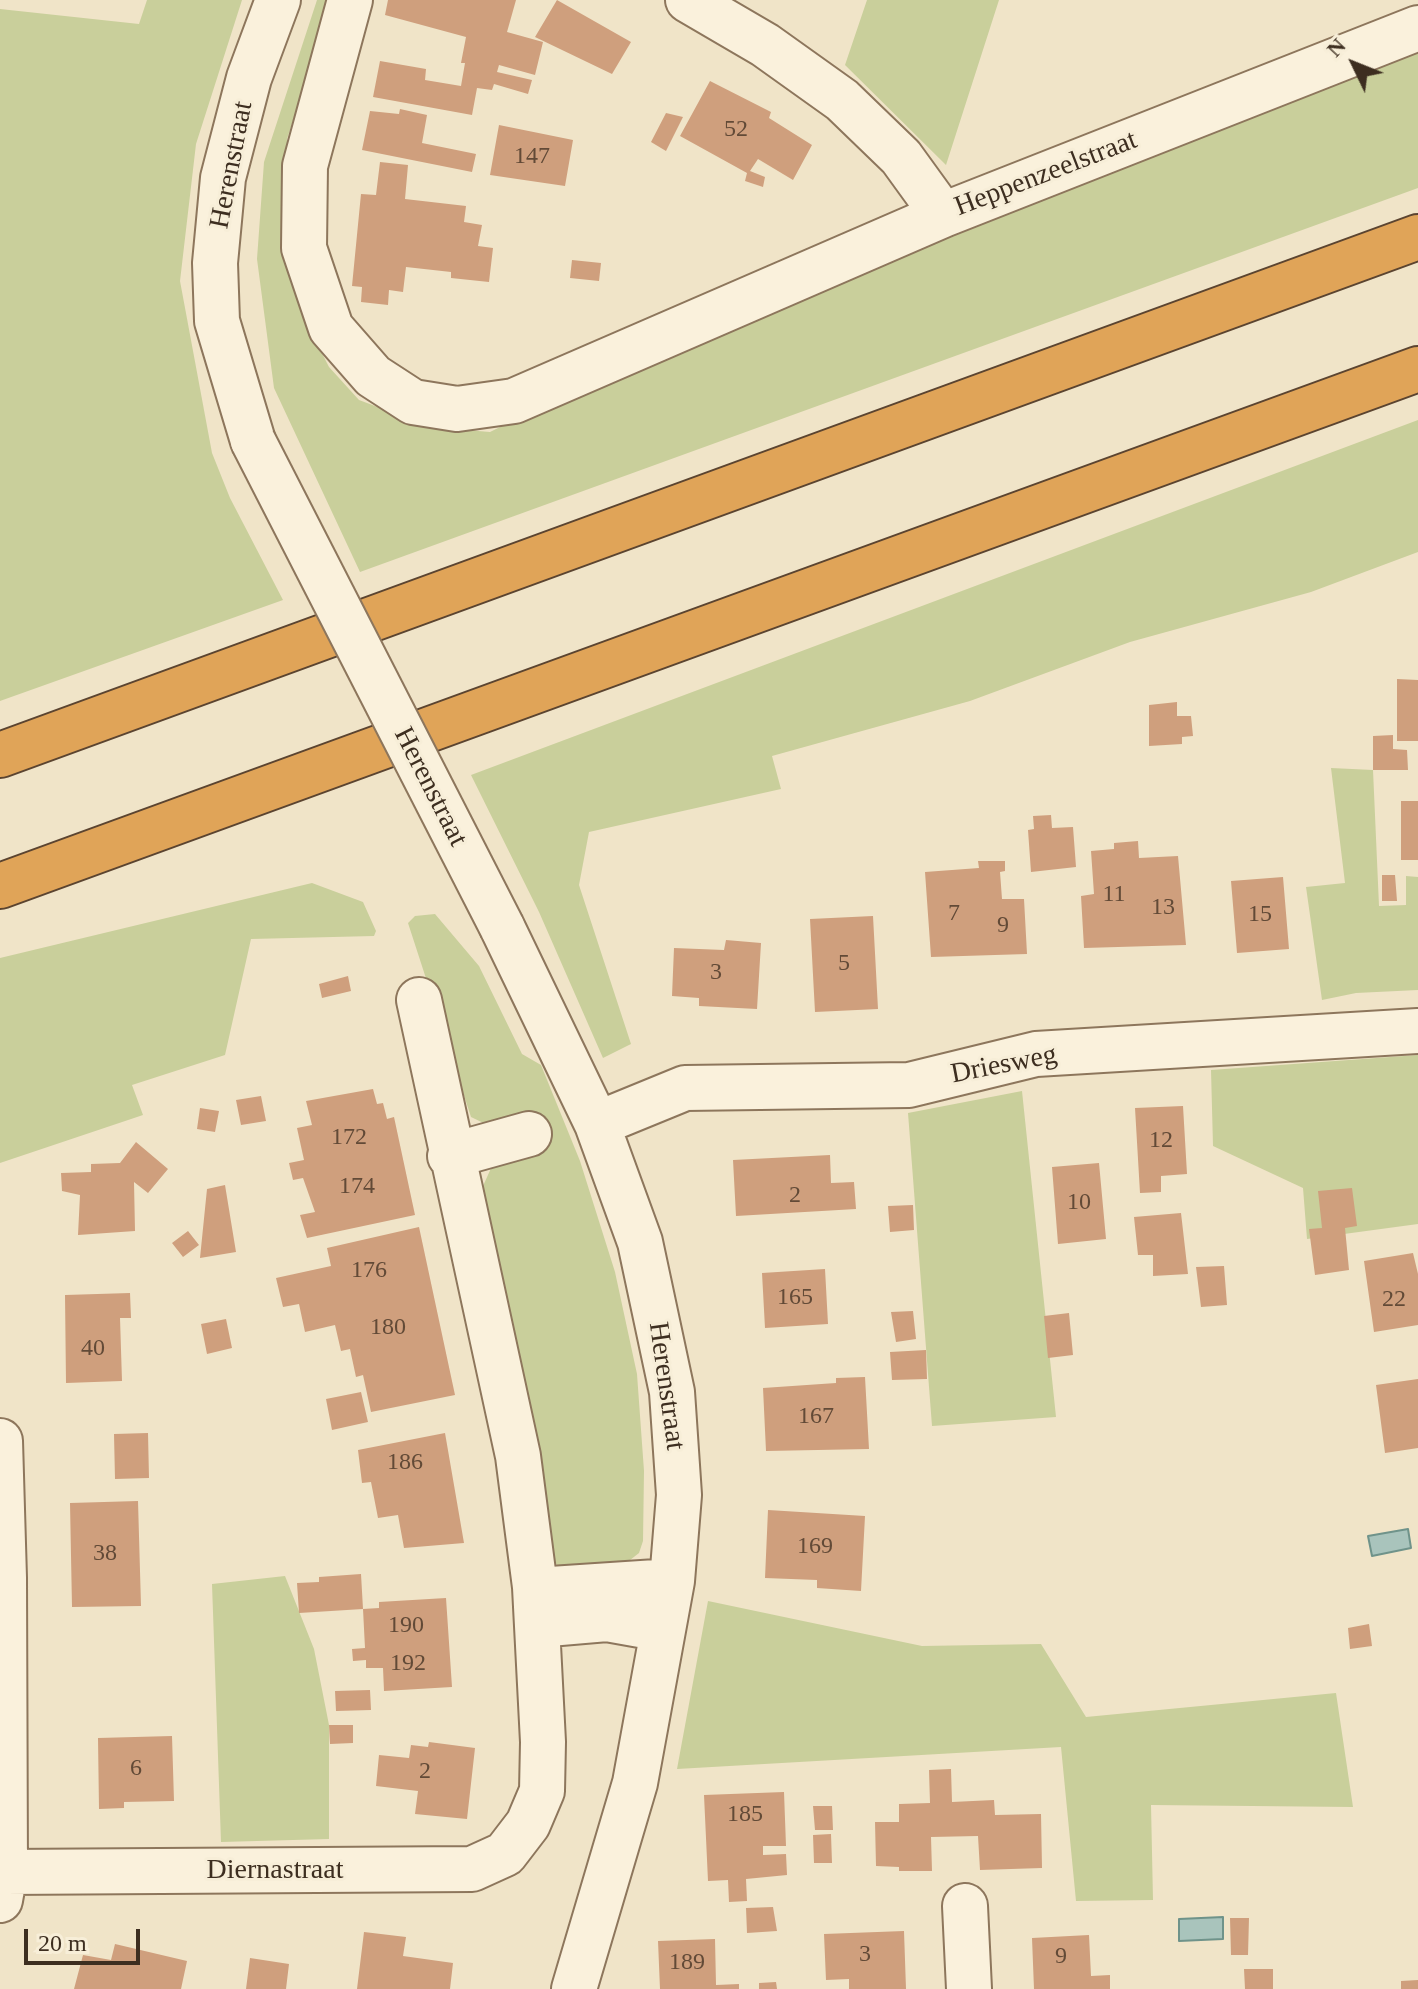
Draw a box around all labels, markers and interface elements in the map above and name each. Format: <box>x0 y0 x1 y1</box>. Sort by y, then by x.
north arrow <box>1314 24 1394 104</box>
text: N <box>1322 33 1351 62</box>
street label: Herenstraat <box>203 98 261 232</box>
house number: 52 <box>724 116 748 144</box>
street label: Heppenzeelstraat <box>950 124 1142 224</box>
house number: 147 <box>514 143 550 171</box>
street label: Herenstraat <box>386 722 474 852</box>
house number: 11 <box>1102 881 1126 909</box>
house number: 13 <box>1151 894 1175 922</box>
house number: 7 <box>948 900 960 928</box>
house number: 15 <box>1248 901 1272 929</box>
house number: 9 <box>997 912 1009 940</box>
house number: 5 <box>838 950 850 978</box>
house number: 3 <box>710 959 722 987</box>
street label: Driesweg <box>948 1038 1060 1092</box>
house number: 172 <box>331 1124 367 1152</box>
house number: 12 <box>1149 1127 1173 1155</box>
house number: 174 <box>339 1173 375 1201</box>
house number: 2 <box>789 1182 801 1210</box>
house number: 10 <box>1067 1189 1091 1217</box>
house number: 176 <box>351 1257 387 1285</box>
house number: 165 <box>777 1284 813 1312</box>
house number: 22 <box>1382 1286 1406 1314</box>
house number: 180 <box>370 1314 406 1342</box>
street label: Herenstraat <box>640 1320 692 1452</box>
house number: 40 <box>81 1335 105 1363</box>
house number: 167 <box>798 1403 834 1431</box>
house number: 186 <box>387 1449 423 1477</box>
house number: 169 <box>797 1533 833 1561</box>
house number: 38 <box>93 1540 117 1568</box>
house number: 190 <box>388 1612 424 1640</box>
house number: 192 <box>390 1650 426 1678</box>
house number: 6 <box>130 1755 142 1783</box>
house number: 2 <box>419 1758 431 1786</box>
house number: 185 <box>727 1801 763 1829</box>
street label: Diernastraat <box>207 1854 343 1888</box>
scale bar <box>28 1913 144 1963</box>
text: 20 m <box>38 1930 87 1956</box>
house number: 3 <box>859 1941 871 1969</box>
house number: 9 <box>1055 1943 1067 1971</box>
house number: 189 <box>669 1949 705 1977</box>

